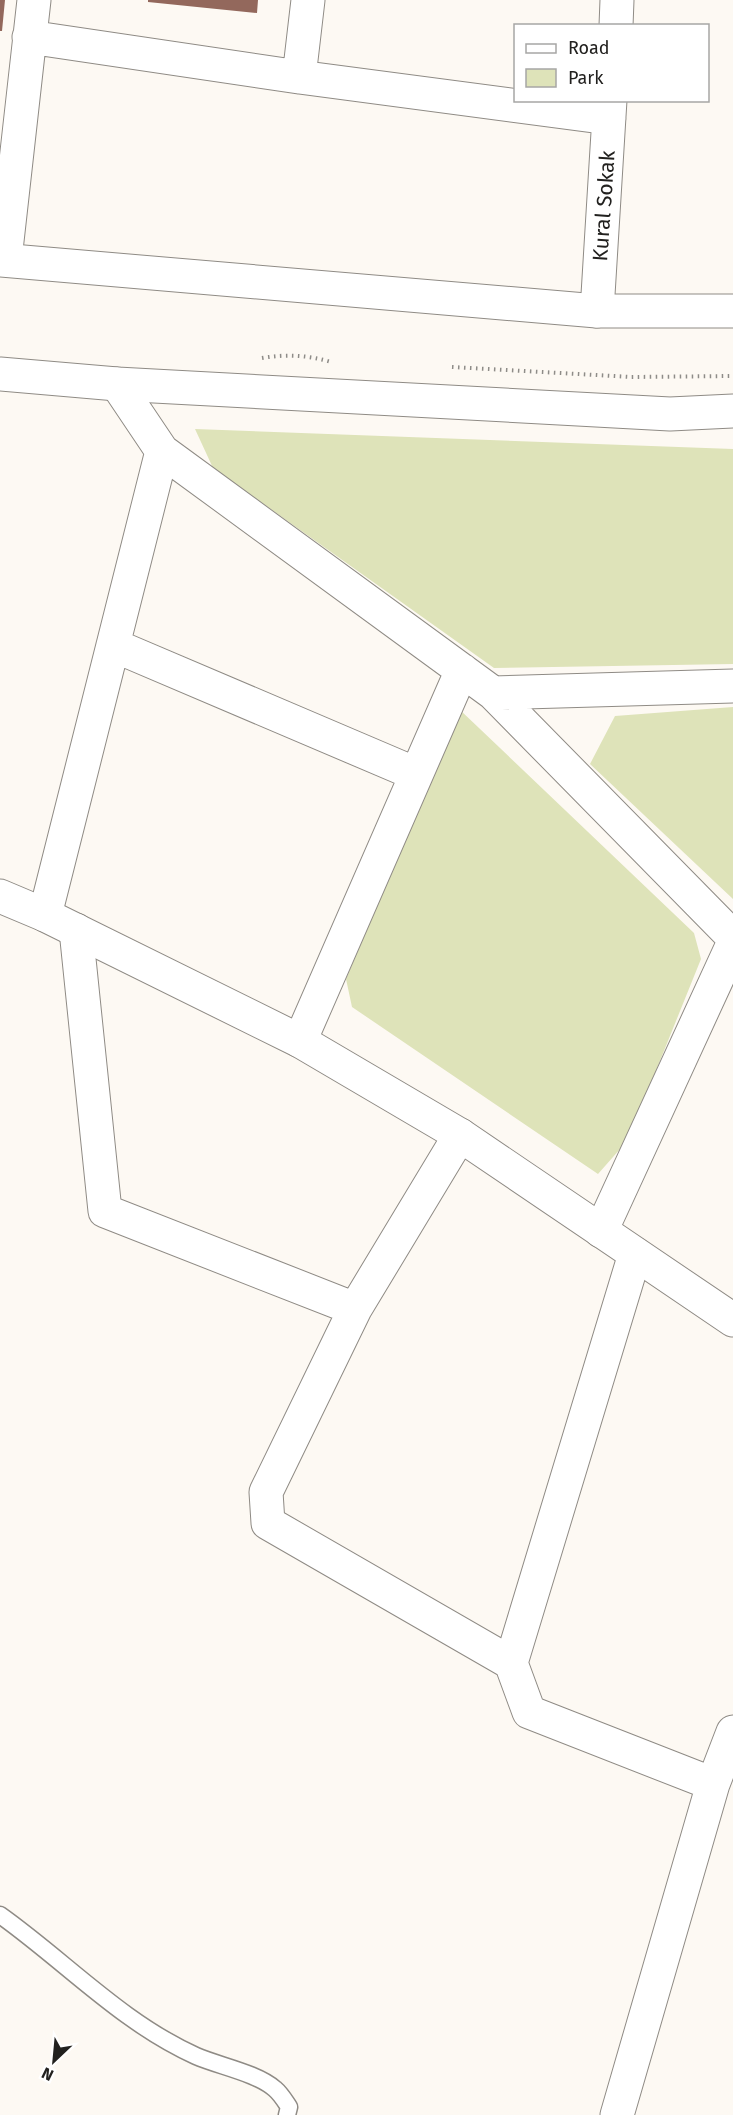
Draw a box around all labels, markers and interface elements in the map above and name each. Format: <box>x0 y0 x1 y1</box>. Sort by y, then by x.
legend <box>514 24 709 102</box>
text: Road <box>568 37 610 59</box>
text: Park <box>568 67 604 89</box>
street label: Kural Sokak <box>587 149 621 262</box>
north arrow <box>24 2031 84 2091</box>
text: N <box>39 2063 57 2085</box>

